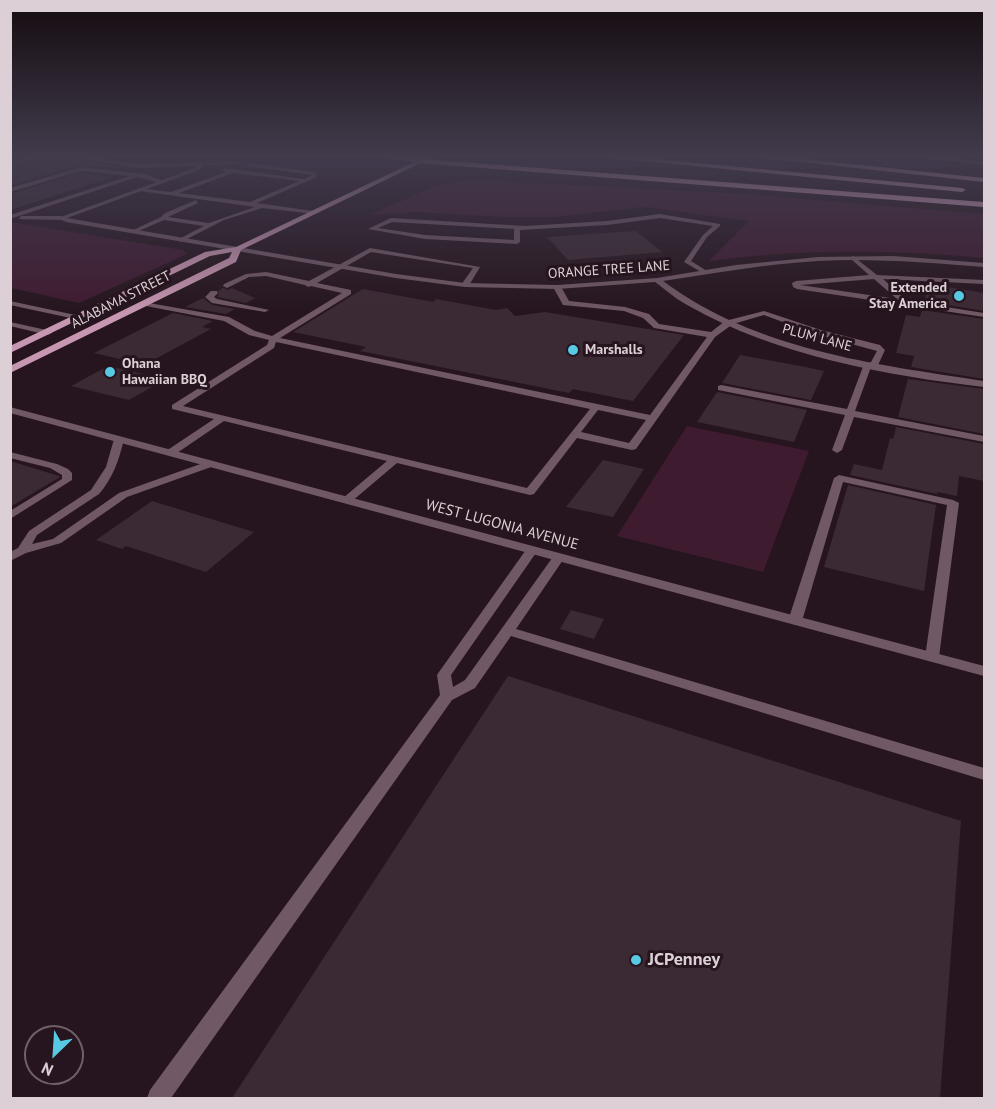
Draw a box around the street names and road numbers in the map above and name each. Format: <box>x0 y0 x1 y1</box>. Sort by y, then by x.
street label: ORANGE TREE LANE <box>547 257 671 283</box>
street label: ALABAMA STREET <box>68 268 174 332</box>
street label: PLUM LANE <box>780 321 854 355</box>
street label: WEST LUGONIA AVENUE <box>424 496 580 554</box>

